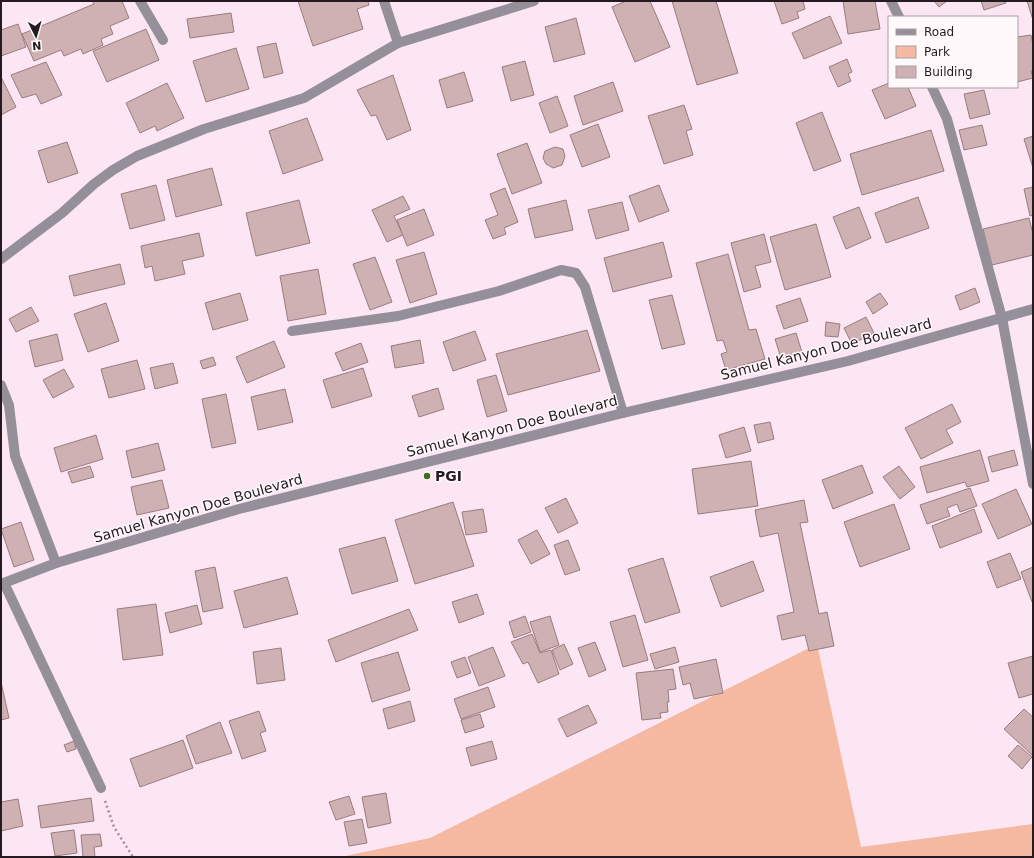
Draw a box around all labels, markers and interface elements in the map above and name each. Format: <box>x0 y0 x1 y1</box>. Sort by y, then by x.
north arrow <box>16 16 56 56</box>
legend <box>888 16 1018 88</box>
text: Road <box>924 25 954 39</box>
text: N <box>32 39 42 52</box>
text: Park <box>924 45 950 59</box>
text: Building <box>924 65 973 79</box>
street label: Samuel Kanyon Doe Boulevard <box>719 315 933 383</box>
street label: Samuel Kanyon Doe Boulevard <box>405 392 619 460</box>
place label: PGI <box>435 468 462 484</box>
street label: Samuel Kanyon Doe Boulevard <box>92 470 304 546</box>
marker: PGI <box>422 471 432 481</box>

